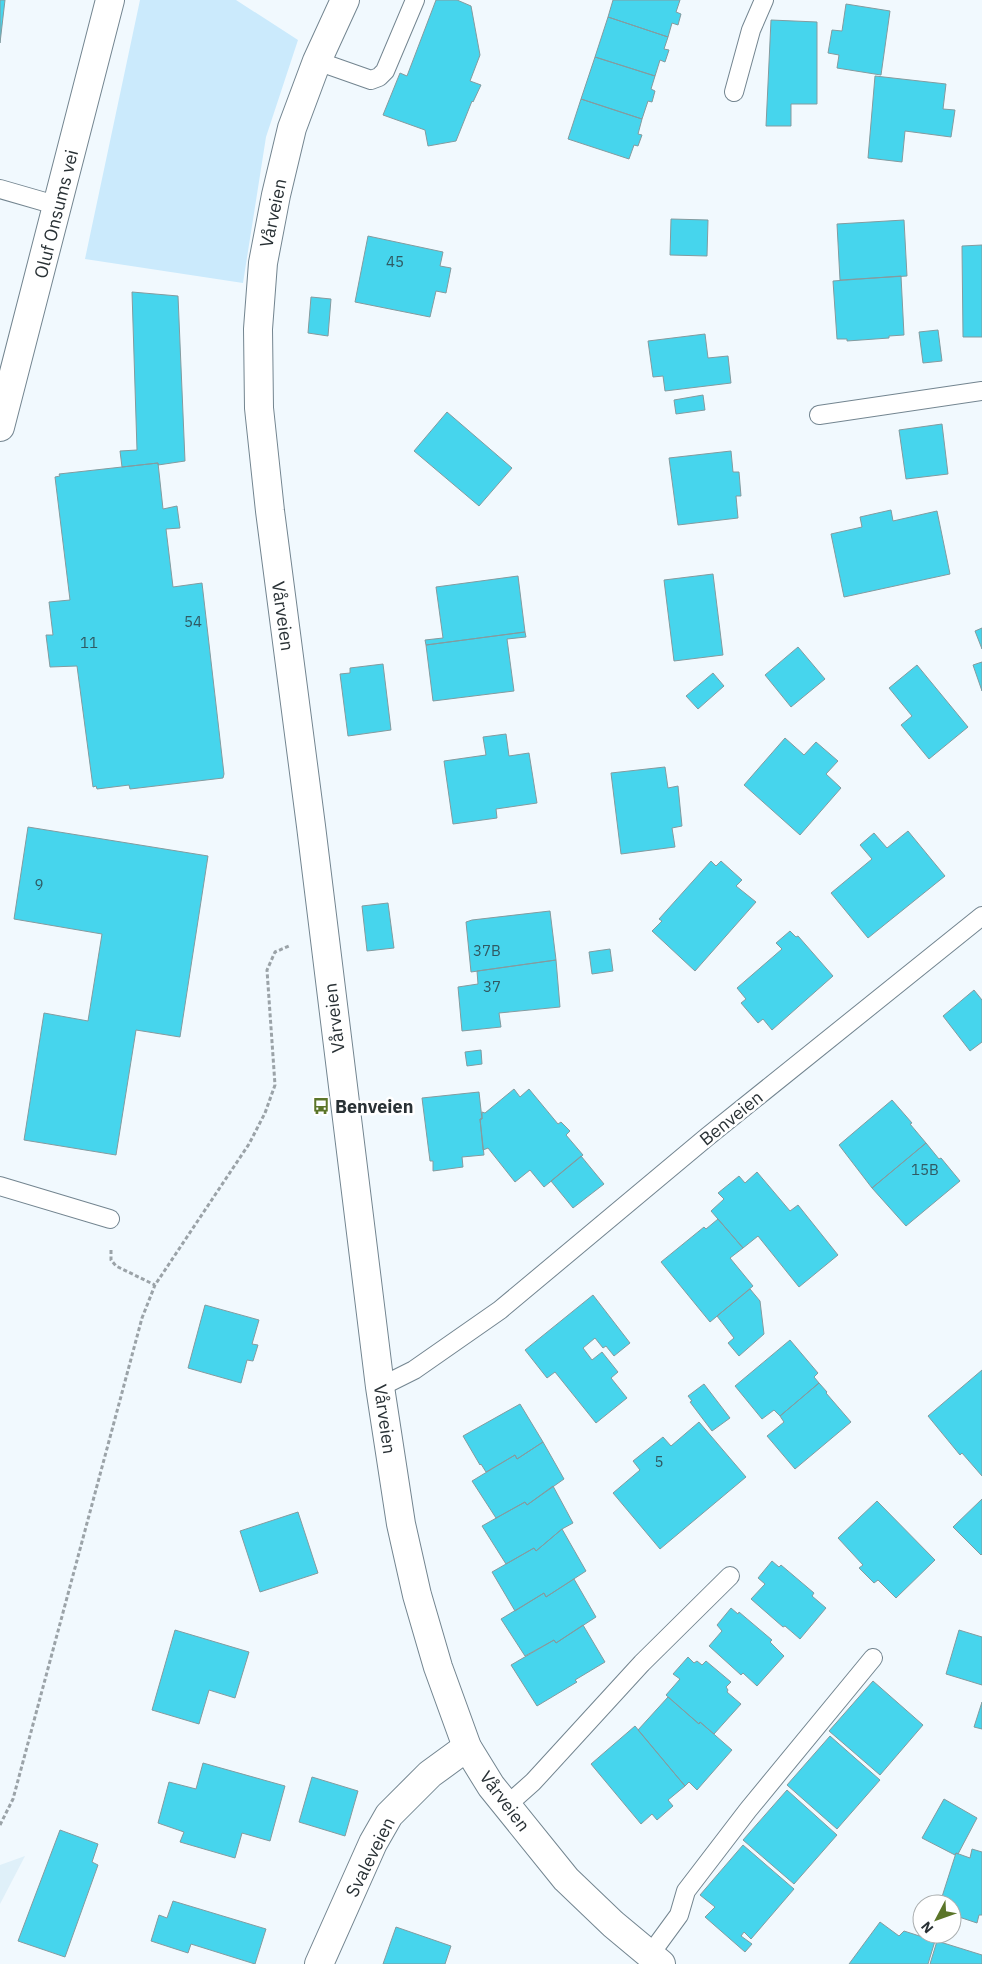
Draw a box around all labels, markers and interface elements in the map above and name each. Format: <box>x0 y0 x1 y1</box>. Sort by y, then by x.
street label: Oluf Onsums vei <box>29 147 83 281</box>
street label: Vårveien <box>254 176 292 250</box>
house number: 45 <box>386 252 404 271</box>
street label: Vårveien <box>267 580 299 652</box>
house number: 54 <box>184 612 202 631</box>
house number: 11 <box>80 633 98 652</box>
house number: 9 <box>34 875 44 894</box>
house number: 37B <box>473 941 501 960</box>
house number: 37 <box>483 977 501 996</box>
street label: Vårveien <box>318 982 350 1054</box>
street label: Benveien <box>695 1085 767 1151</box>
place label: Benveien <box>335 1095 413 1118</box>
bus stop icon: Benveien <box>311 1096 331 1116</box>
house number: 15B <box>911 1160 939 1179</box>
street label: Vårveien <box>369 1383 401 1455</box>
house number: 5 <box>654 1452 664 1471</box>
street label: Vårveien <box>475 1766 535 1836</box>
street label: Svaleveien <box>340 1813 400 1901</box>
north arrow <box>912 1894 962 1944</box>
text: N <box>917 1918 937 1937</box>

